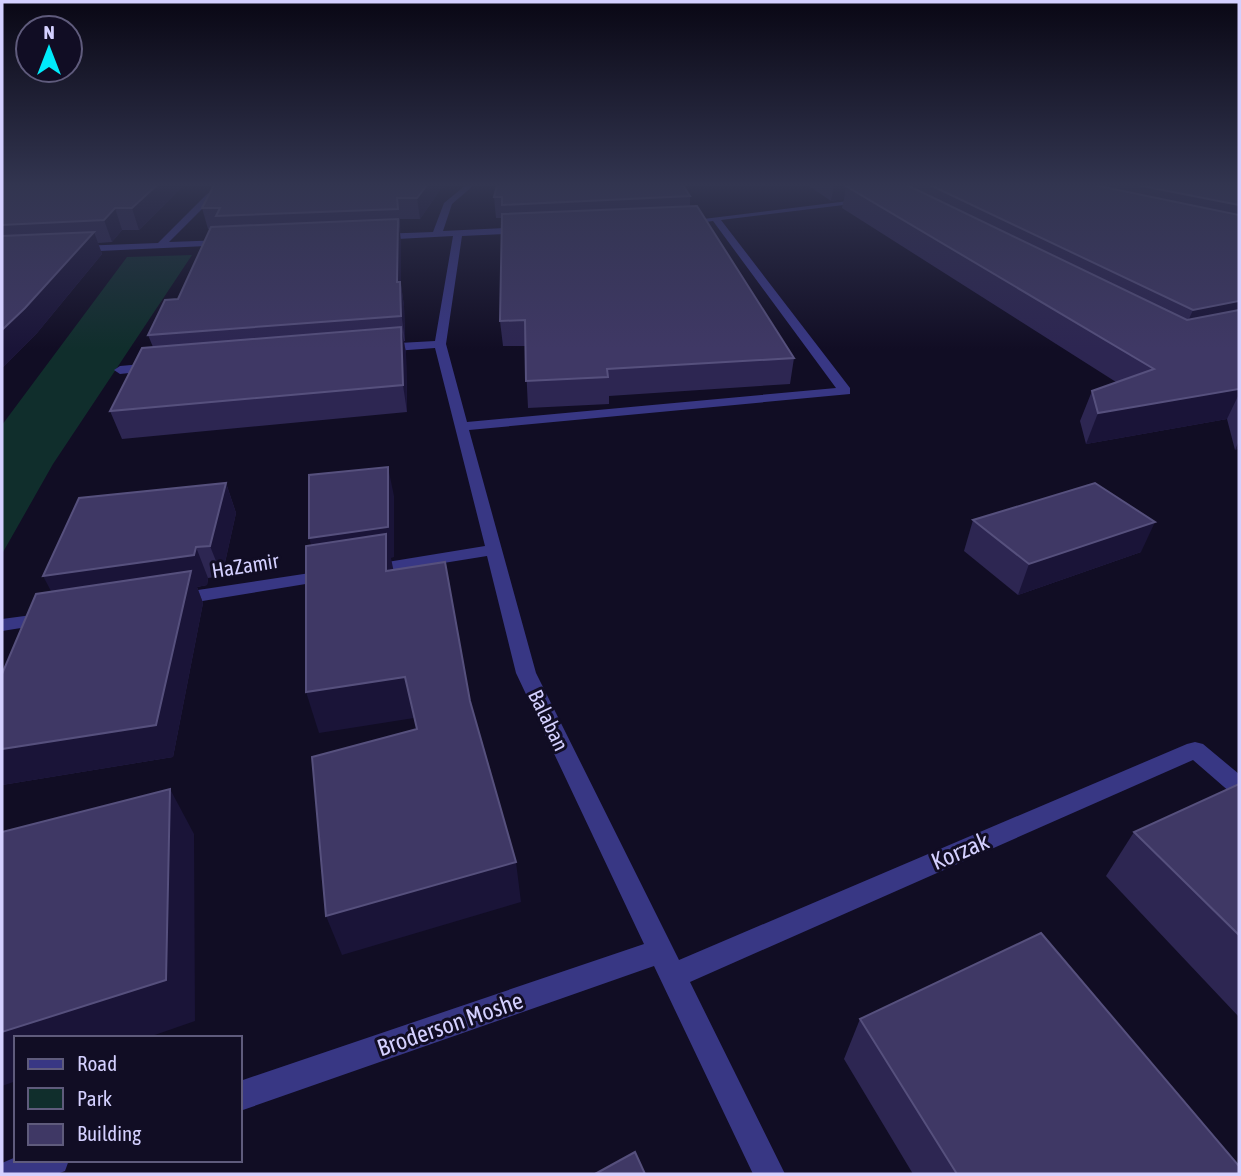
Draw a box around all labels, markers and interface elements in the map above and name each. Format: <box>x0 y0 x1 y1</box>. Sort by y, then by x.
north arrow <box>14 14 84 84</box>
text: N <box>43 21 55 43</box>
street label: HaZamir <box>210 548 281 582</box>
street label: Balaban <box>524 686 574 754</box>
street label: Korzak <box>927 827 993 875</box>
street label: Broderson Moshe <box>374 986 526 1062</box>
legend <box>14 1036 242 1162</box>
text: Road <box>77 1051 117 1075</box>
text: Park <box>77 1086 112 1110</box>
text: Building <box>77 1121 141 1145</box>

